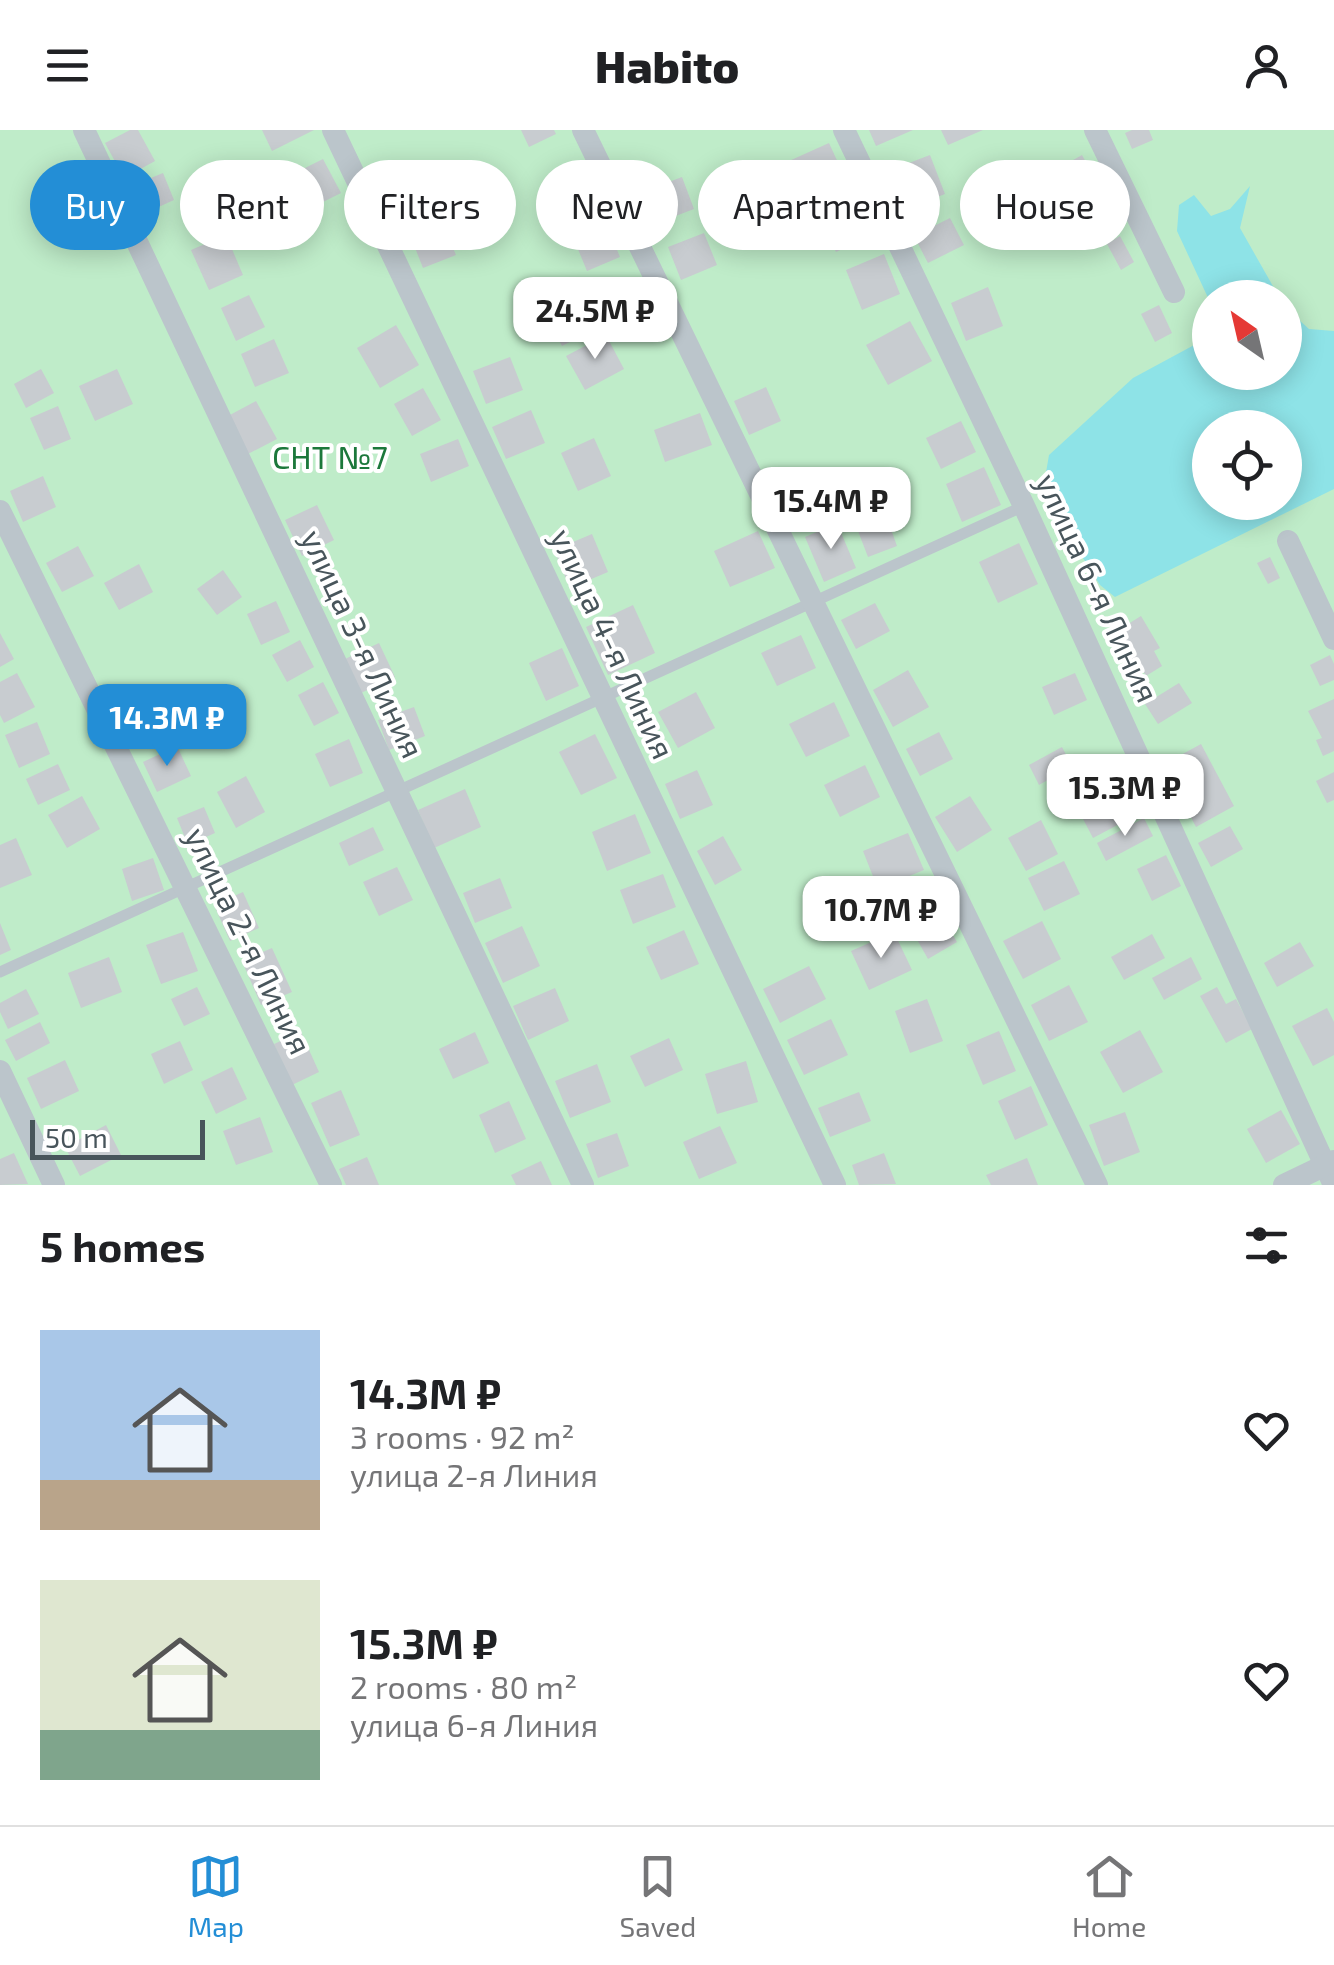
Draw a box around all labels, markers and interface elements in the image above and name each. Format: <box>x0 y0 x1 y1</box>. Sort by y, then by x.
icon: menu <box>40 38 95 93</box>
text: Habito <box>595 38 739 92</box>
icon: person <box>1239 38 1294 93</box>
chip: Buy <box>30 160 160 250</box>
chip: Rent <box>180 160 324 250</box>
chip: Filters <box>344 160 516 250</box>
chip: New <box>536 160 678 250</box>
chip: Apartment <box>698 160 940 250</box>
chip: House <box>960 160 1130 250</box>
pin: 24.5M ₽ <box>503 277 687 362</box>
north arrow <box>1192 280 1302 390</box>
map controls <box>1192 280 1302 520</box>
text: 24.5M ₽ <box>535 290 655 328</box>
button: locate <box>1192 410 1302 520</box>
park label: СНТ №7 <box>272 437 388 475</box>
pin: 15.4M ₽ <box>739 467 923 552</box>
street label: улица 6-я Линия <box>1028 467 1168 708</box>
text: 15.4M ₽ <box>774 480 888 518</box>
street label: улица 4-я Линия <box>543 522 684 765</box>
street label: улица 3-я Линия <box>293 523 433 764</box>
pin: 14.3M ₽ <box>75 684 259 769</box>
text: 14.3M ₽ <box>109 697 225 735</box>
pin: 15.3M ₽ <box>1033 754 1217 839</box>
text: 15.3M ₽ <box>1069 767 1181 805</box>
street label: улица 2-я Линия <box>178 820 321 1060</box>
pin: 10.7M ₽ <box>789 876 973 961</box>
text: 10.7M ₽ <box>825 889 937 927</box>
scale bar <box>30 1115 205 1160</box>
text: 50 m <box>45 1120 108 1154</box>
icon: filters <box>1239 1218 1294 1273</box>
text: 5 homes <box>40 1220 205 1270</box>
text: 14.3M ₽ <box>350 1367 501 1417</box>
icon: home <box>120 1370 240 1490</box>
icon: heart <box>1239 1403 1294 1458</box>
text: 3 rooms · 92 m² <box>350 1417 575 1455</box>
text: улица 2-я Линия <box>350 1455 598 1493</box>
text: 15.3M ₽ <box>350 1617 498 1667</box>
icon: home <box>120 1620 240 1740</box>
icon: heart <box>1239 1653 1294 1708</box>
text: 2 rooms · 80 m² <box>350 1667 577 1705</box>
text: улица 6-я Линия <box>350 1705 598 1743</box>
tab: Map <box>188 1849 244 1943</box>
tab: Saved <box>620 1849 696 1943</box>
tab: Home <box>1072 1849 1146 1943</box>

